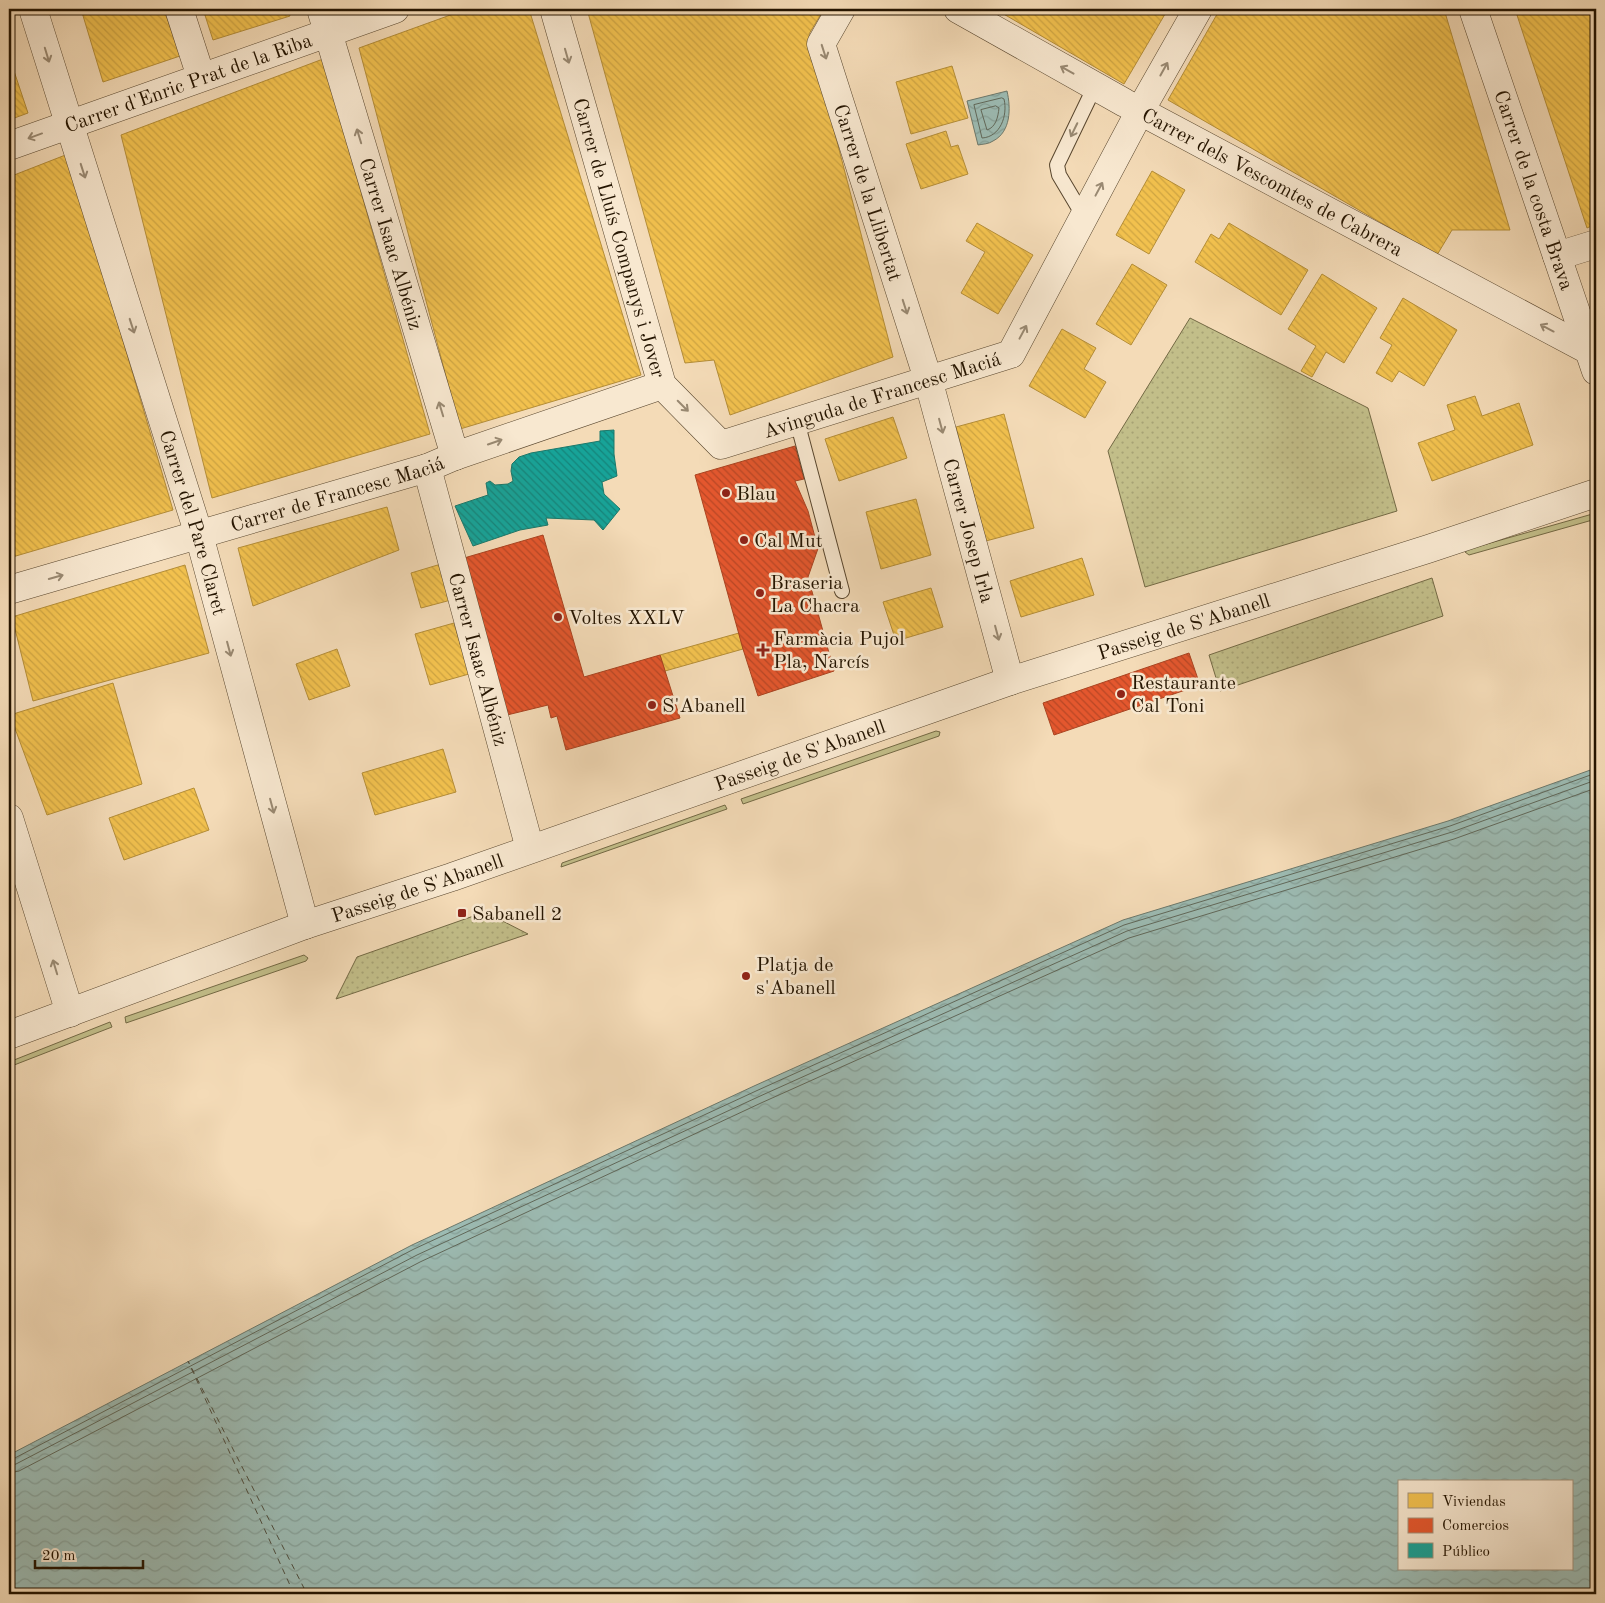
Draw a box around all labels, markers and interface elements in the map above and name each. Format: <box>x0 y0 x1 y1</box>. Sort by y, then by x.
street label: Carrer d'Enric Prat de la Riba <box>62 31 315 137</box>
one-way arrow <box>820 44 829 59</box>
one-way arrow <box>43 47 53 63</box>
one-way arrow <box>563 47 573 63</box>
one-way arrow <box>1159 61 1169 76</box>
one-way arrow <box>1061 65 1075 75</box>
street label: Carrer de la costa Brava <box>1489 88 1576 293</box>
street label: Carrer de Lluís Companys i Jover <box>568 96 667 381</box>
street label: Carrer de la Llibertat <box>829 102 904 284</box>
street label: Carrer dels Vescomtes de Cabrera <box>1138 106 1406 261</box>
one-way arrow <box>1069 122 1078 137</box>
one-way arrow <box>353 129 363 145</box>
one-way arrow <box>28 132 44 141</box>
street label: Carrer Isaac Albéniz <box>354 156 425 333</box>
one-way arrow <box>79 162 89 178</box>
one-way arrow <box>1094 181 1104 196</box>
one-way arrow <box>901 298 911 314</box>
one-way arrow <box>128 317 138 333</box>
one-way arrow <box>1539 323 1554 333</box>
one-way arrow <box>1018 325 1028 340</box>
street label: Avinguda de Francesc Maciá <box>761 350 1004 443</box>
one-way arrow <box>677 400 689 412</box>
one-way arrow <box>435 402 445 418</box>
one-way arrow <box>937 417 946 433</box>
street label: Carrer del Pare Claret <box>155 428 228 618</box>
one-way arrow <box>487 437 502 446</box>
street label: Carrer de Francesc Maciá <box>228 454 448 537</box>
street label: Carrer Josep Irla <box>938 457 996 606</box>
place label: Blau <box>736 485 776 505</box>
marker: Blau <box>720 487 732 499</box>
place label: Cal Mut <box>754 532 823 552</box>
marker: Cal Mut <box>738 534 750 546</box>
one-way arrow <box>47 571 63 581</box>
street label: Carrer Isaac Albéniz <box>444 571 510 748</box>
place label: Braseria La Chacra <box>770 574 860 617</box>
marker: Braseria La Chacra <box>754 587 766 599</box>
street label: Passeig de S'Abanell <box>1096 591 1273 665</box>
place label: Voltes XXLV <box>568 609 685 629</box>
marker: Voltes XXLV <box>552 611 564 623</box>
one-way arrow <box>993 625 1002 641</box>
place label: Farmàcia Pujol Pla, Narcís <box>773 630 905 673</box>
one-way arrow <box>225 640 235 656</box>
marker: Farmàcia Pujol Pla, Narcís <box>757 644 769 656</box>
place label: Restaurante Cal Toni <box>1131 674 1236 717</box>
marker: Restaurante Cal Toni <box>1115 688 1127 700</box>
place label: S'Abanell <box>662 697 745 717</box>
marker: S'Abanell <box>646 699 658 711</box>
street label: Passeig de S'Abanell <box>712 718 889 796</box>
one-way arrow <box>268 797 277 813</box>
street label: Passeig de S'Abanell <box>329 852 506 928</box>
place label: Sabanell 2 <box>472 905 562 925</box>
marker: Sabanell 2 <box>456 907 468 919</box>
place label: Platja de s'Abanell <box>756 956 836 999</box>
one-way arrow <box>50 959 59 975</box>
marker: Platja de s'Abanell <box>740 970 752 982</box>
legend <box>1398 1480 1572 1570</box>
text: Viviendas <box>1442 1495 1506 1510</box>
text: Comercios <box>1442 1519 1509 1534</box>
scale bar <box>35 1538 142 1570</box>
text: Público <box>1442 1545 1490 1560</box>
text: 20 m <box>42 1549 76 1564</box>

